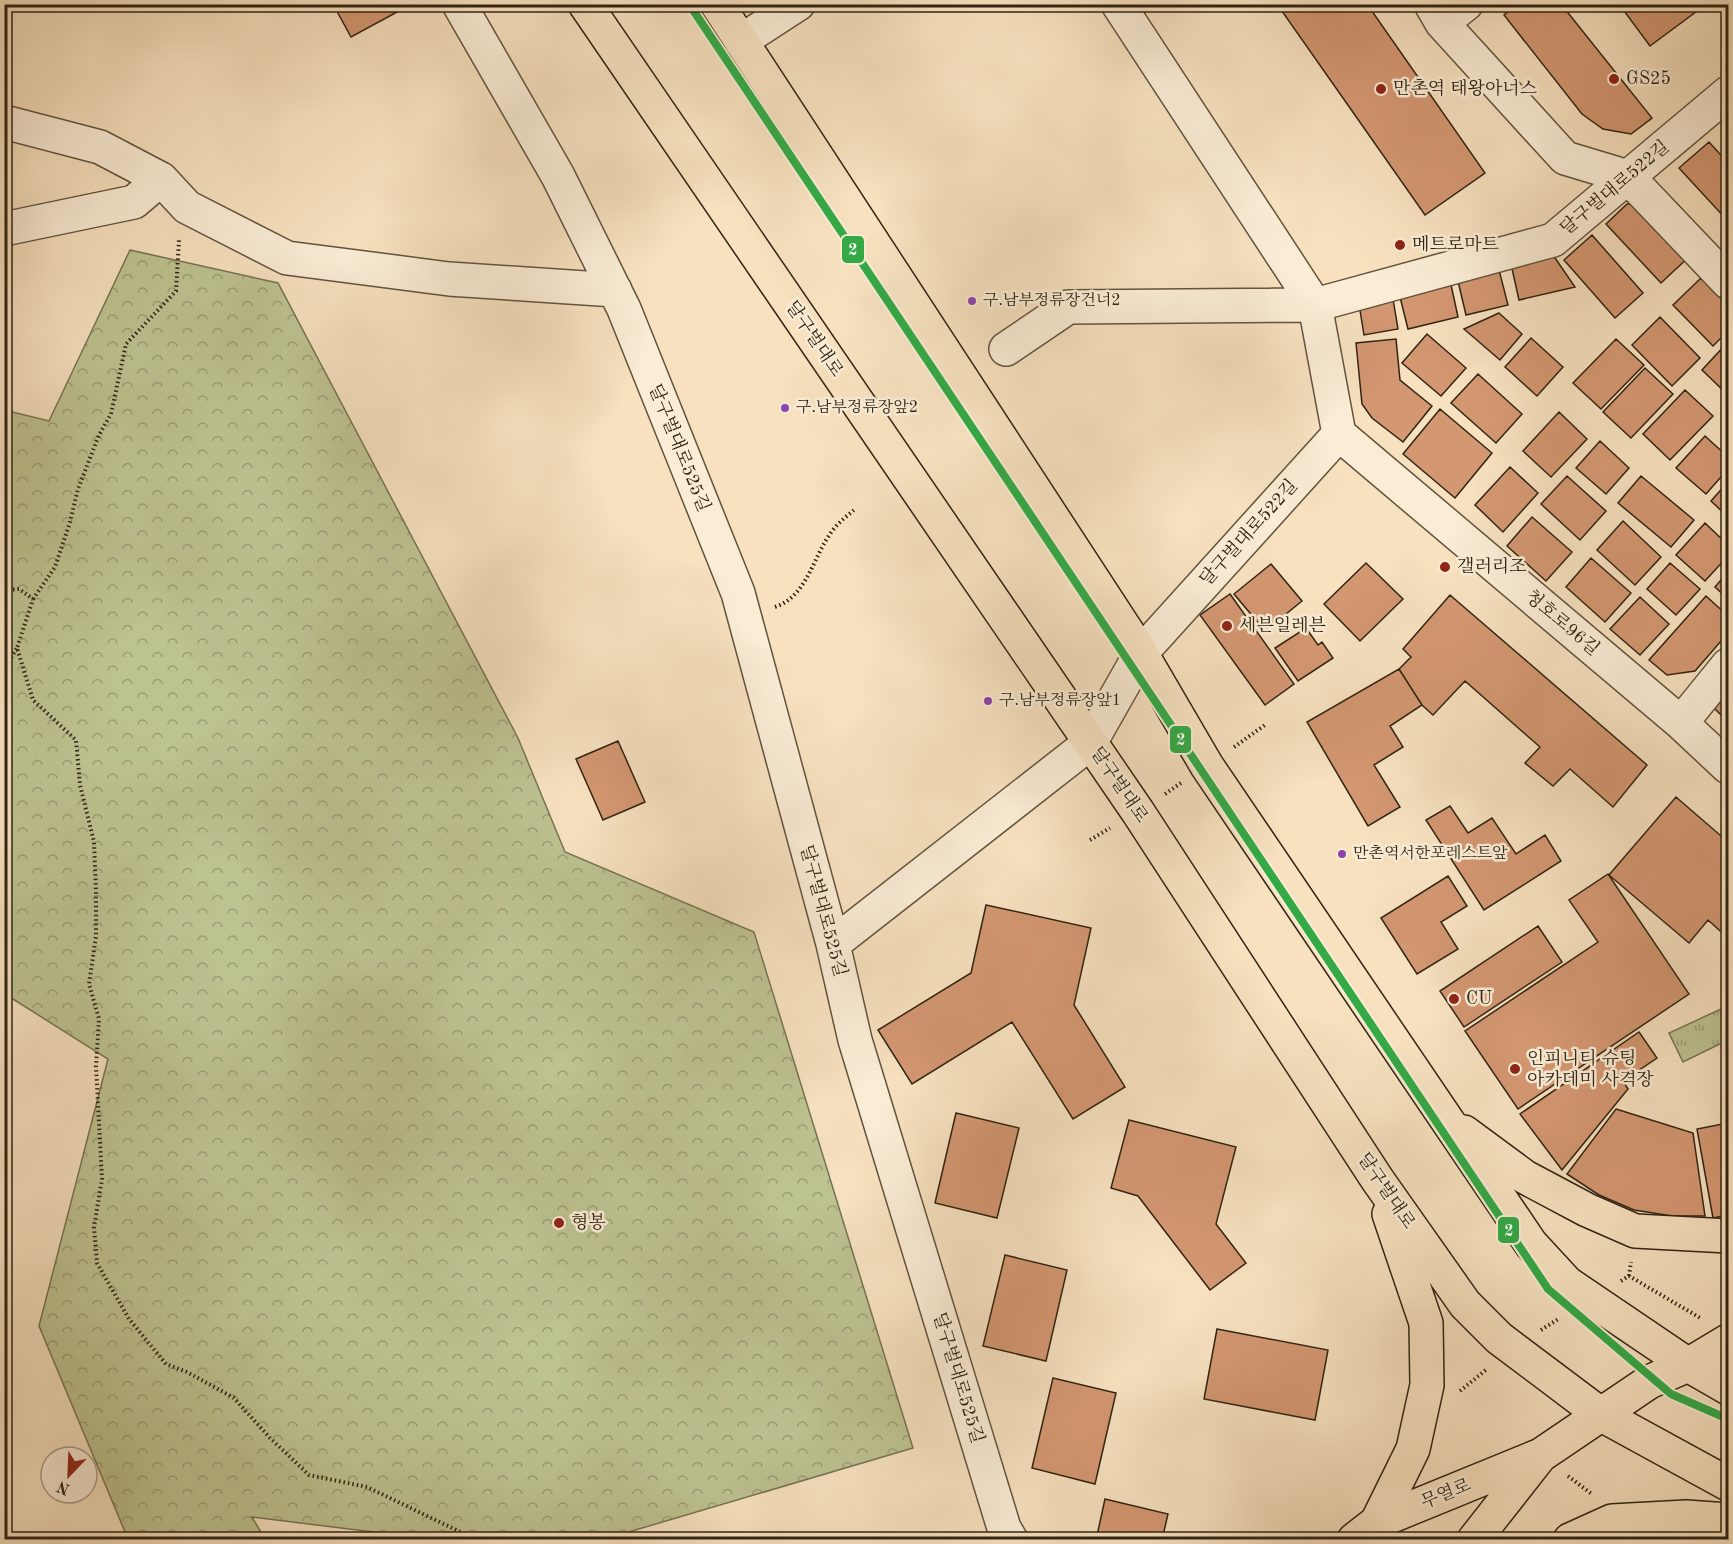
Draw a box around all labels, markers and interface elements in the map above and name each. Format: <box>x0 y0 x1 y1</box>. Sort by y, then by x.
place label: GS25 <box>1626 70 1671 88</box>
marker: GS25 <box>1607 72 1621 86</box>
place label: 만촌역 태왕아너스 <box>1393 78 1538 98</box>
marker: 만촌역 태왕아너스 <box>1374 82 1388 96</box>
street label: 달구벌대로522길 <box>1557 137 1673 238</box>
line badge: 2 <box>841 235 865 264</box>
place label: 메트로마트 <box>1412 235 1500 254</box>
marker: 메트로마트 <box>1393 238 1407 252</box>
text: 2 <box>848 243 858 259</box>
place label: 구.남부정류장건너2 <box>983 292 1120 309</box>
marker: 구.남부정류장건너2 <box>966 295 978 307</box>
street label: 달구벌대로 <box>782 297 847 380</box>
street label: 달구벌대로525길 <box>645 381 714 514</box>
place label: 구.남부정류장앞2 <box>796 399 918 416</box>
marker: 구.남부정류장앞2 <box>779 402 791 414</box>
street label: 달구벌대로522길 <box>1196 476 1301 589</box>
place label: 갤러리조 <box>1457 557 1527 576</box>
marker: 갤러리조 <box>1438 560 1452 574</box>
street label: 청호로96길 <box>1522 586 1604 659</box>
place label: 세븐일레븐 <box>1239 615 1327 635</box>
marker: 세븐일레븐 <box>1220 619 1234 633</box>
place label: 구.남부정류장앞1 <box>999 692 1121 709</box>
marker: 구.남부정류장앞1 <box>982 695 994 707</box>
line badge: 2 <box>1169 725 1192 754</box>
text: 2 <box>1176 733 1186 749</box>
street label: 달구벌대로 <box>1087 743 1152 826</box>
street label: 달구벌대로525길 <box>797 843 850 979</box>
place label: 만촌역서한포레스트앞 <box>1353 844 1508 862</box>
marker: 만촌역서한포레스트앞 <box>1336 848 1348 860</box>
place label: CU <box>1466 990 1492 1008</box>
marker: CU <box>1447 992 1461 1006</box>
place label: 인피니티 슈팅 아카데미 사격장 <box>1527 1049 1654 1089</box>
marker: 인피니티 슈팅 아카데미 사격장 <box>1508 1062 1522 1076</box>
street label: 달구벌대로 <box>1354 1149 1419 1232</box>
place label: 형봉 <box>571 1212 606 1232</box>
marker: 형봉 <box>552 1216 566 1230</box>
line badge: 2 <box>1497 1216 1520 1244</box>
text: 2 <box>1504 1224 1514 1240</box>
street label: 달구벌대로525길 <box>930 1310 987 1445</box>
north arrow <box>39 1445 99 1505</box>
street label: 무열로 <box>1418 1475 1474 1512</box>
text: N <box>54 1477 73 1497</box>

